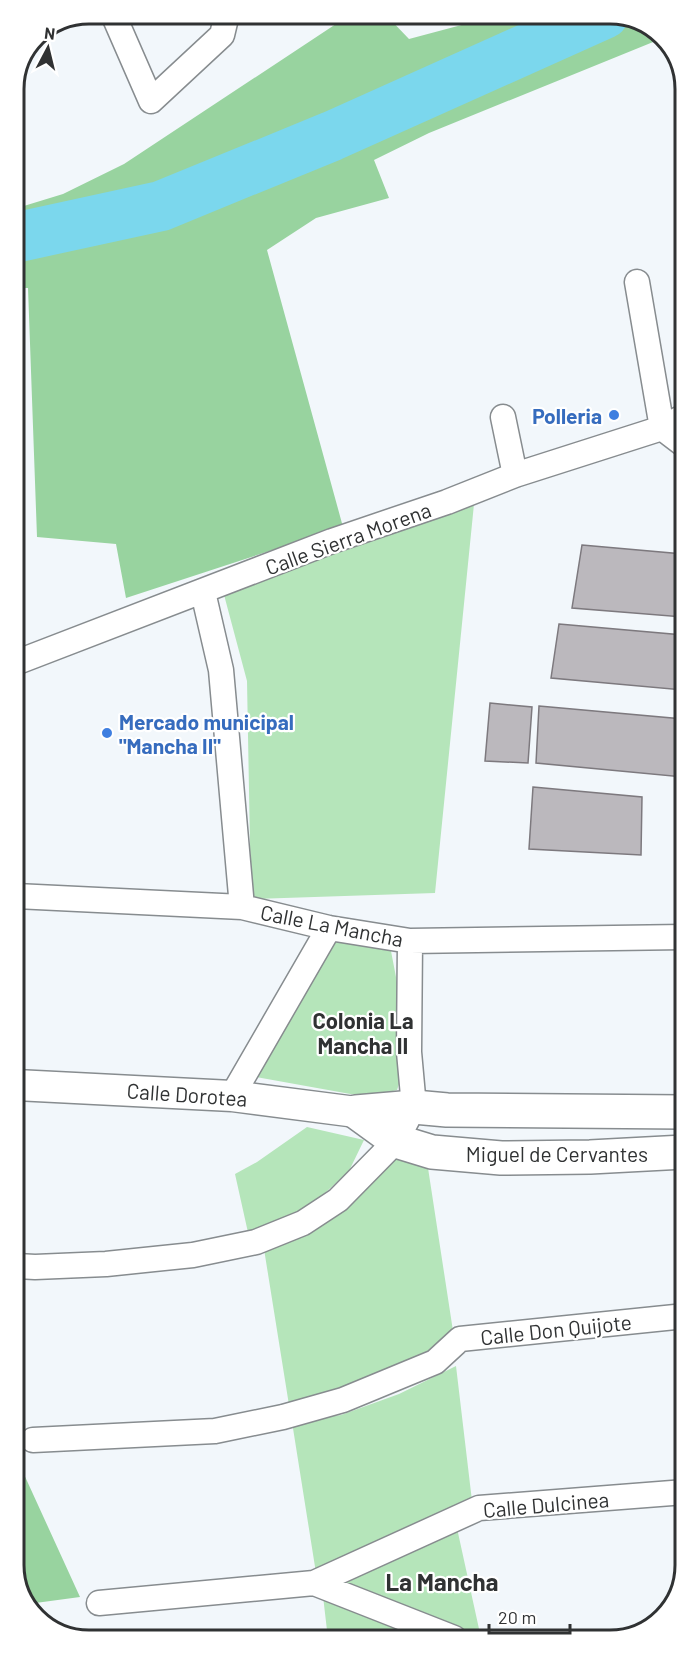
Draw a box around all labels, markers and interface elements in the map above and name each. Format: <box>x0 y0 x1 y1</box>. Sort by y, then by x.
north arrow <box>18 18 78 78</box>
text: N <box>43 23 56 43</box>
place label: Polleria <box>532 403 602 428</box>
marker: Polleria <box>607 408 621 422</box>
street label: Calle Sierra Morena <box>262 496 434 580</box>
place label: Mercado municipal "Mancha II" <box>119 709 294 758</box>
marker: Mercado municipal "Mancha II" <box>100 726 114 740</box>
street label: Calle La Mancha <box>258 899 406 951</box>
district label: Colonia La Mancha II <box>312 1007 414 1058</box>
street label: Calle Dorotea <box>126 1077 248 1111</box>
street label: Miguel de Cervantes <box>466 1141 648 1166</box>
street label: Calle Don Quijote <box>479 1309 633 1349</box>
street label: Calle Dulcinea <box>482 1486 610 1522</box>
district label: La Mancha <box>386 1567 498 1596</box>
scale bar <box>489 1597 570 1635</box>
text: 20 m <box>498 1606 536 1628</box>

